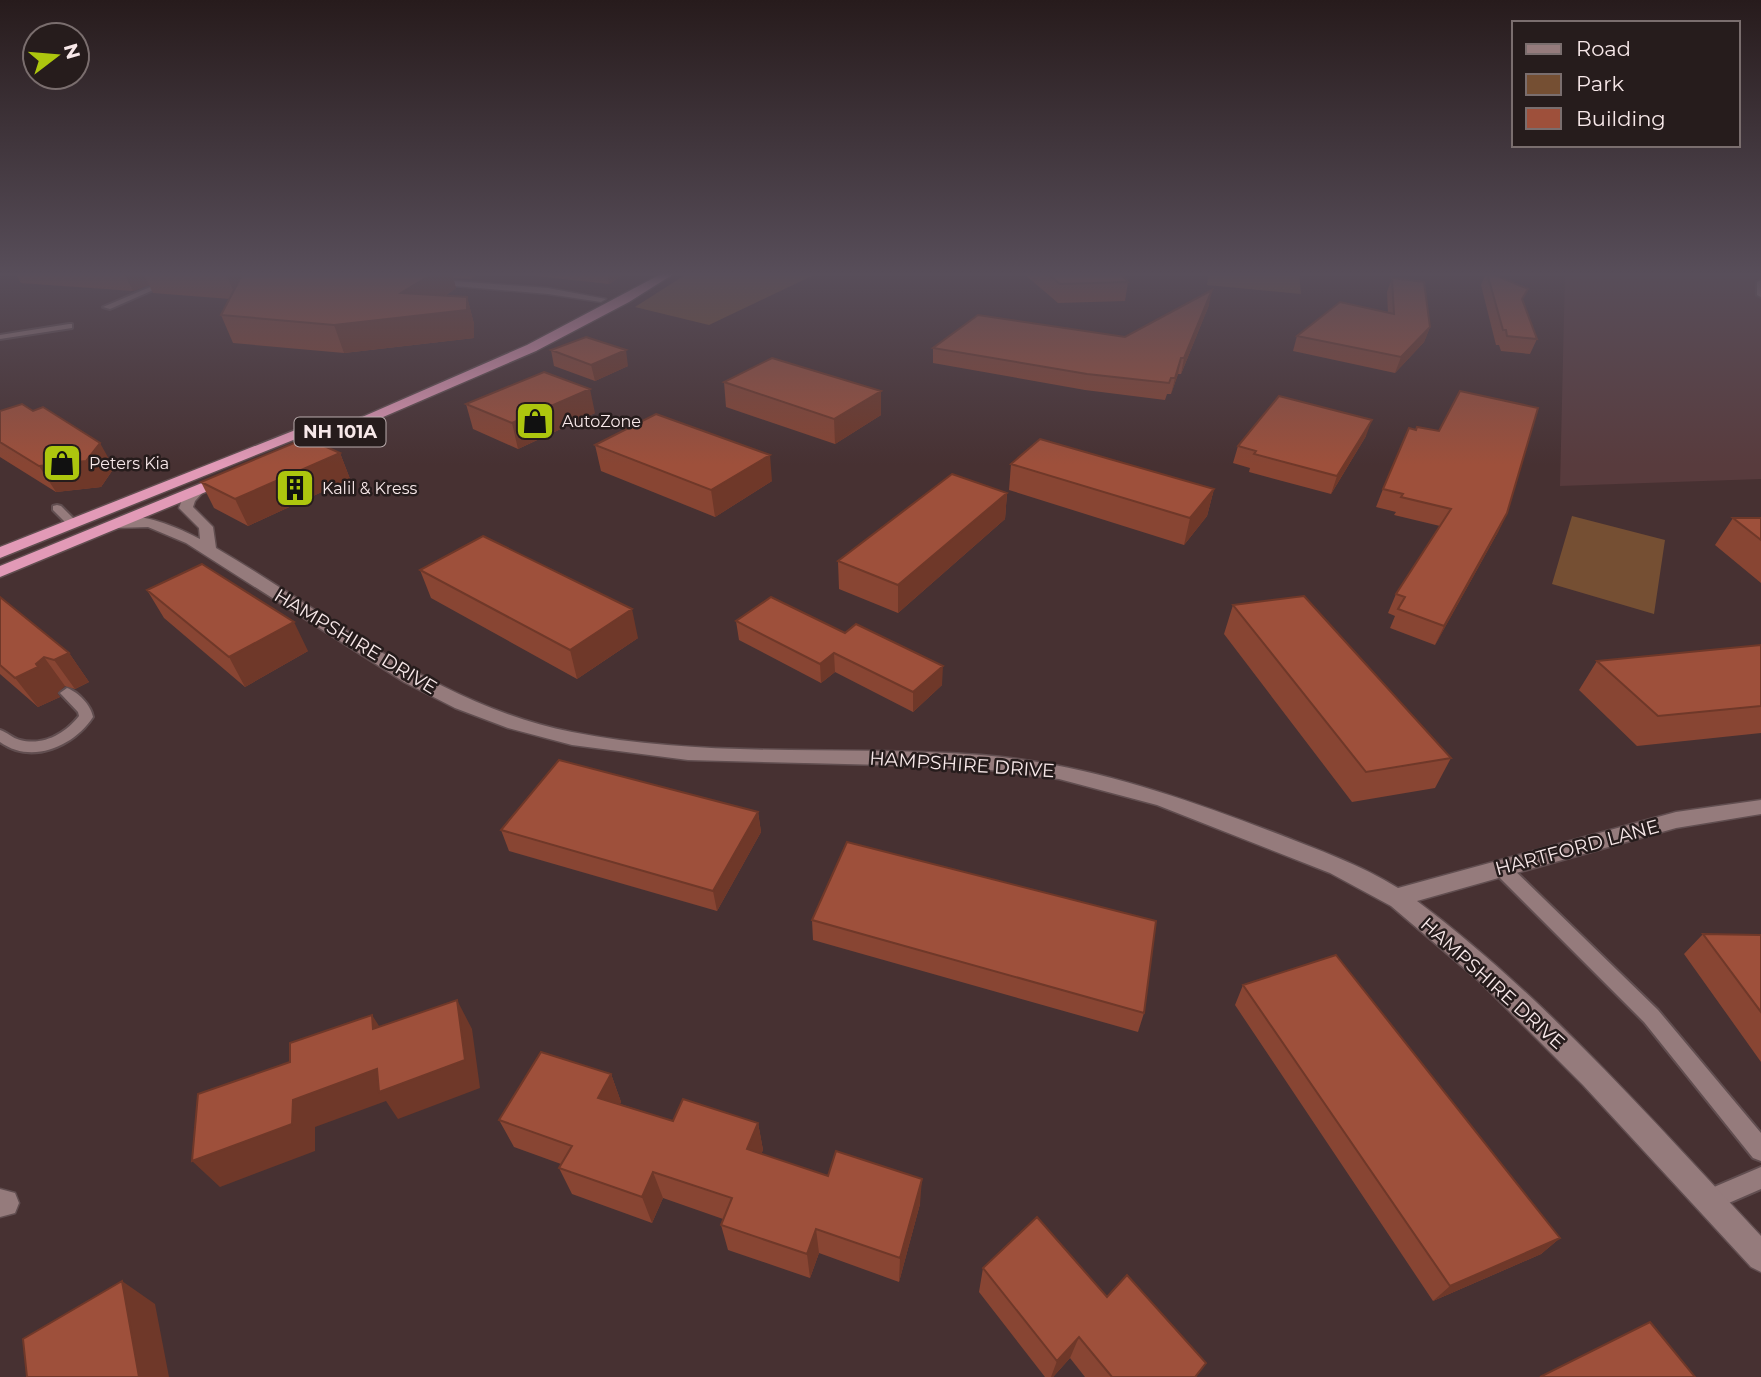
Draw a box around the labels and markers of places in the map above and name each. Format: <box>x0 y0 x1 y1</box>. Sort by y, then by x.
shop icon: AutoZone <box>514 400 556 442</box>
place label: AutoZone <box>562 412 641 431</box>
shop icon: Peters Kia <box>41 442 83 484</box>
place label: Peters Kia <box>89 454 169 473</box>
building icon: Kalil & Kress <box>274 467 316 509</box>
place label: Kalil & Kress <box>322 479 417 498</box>

